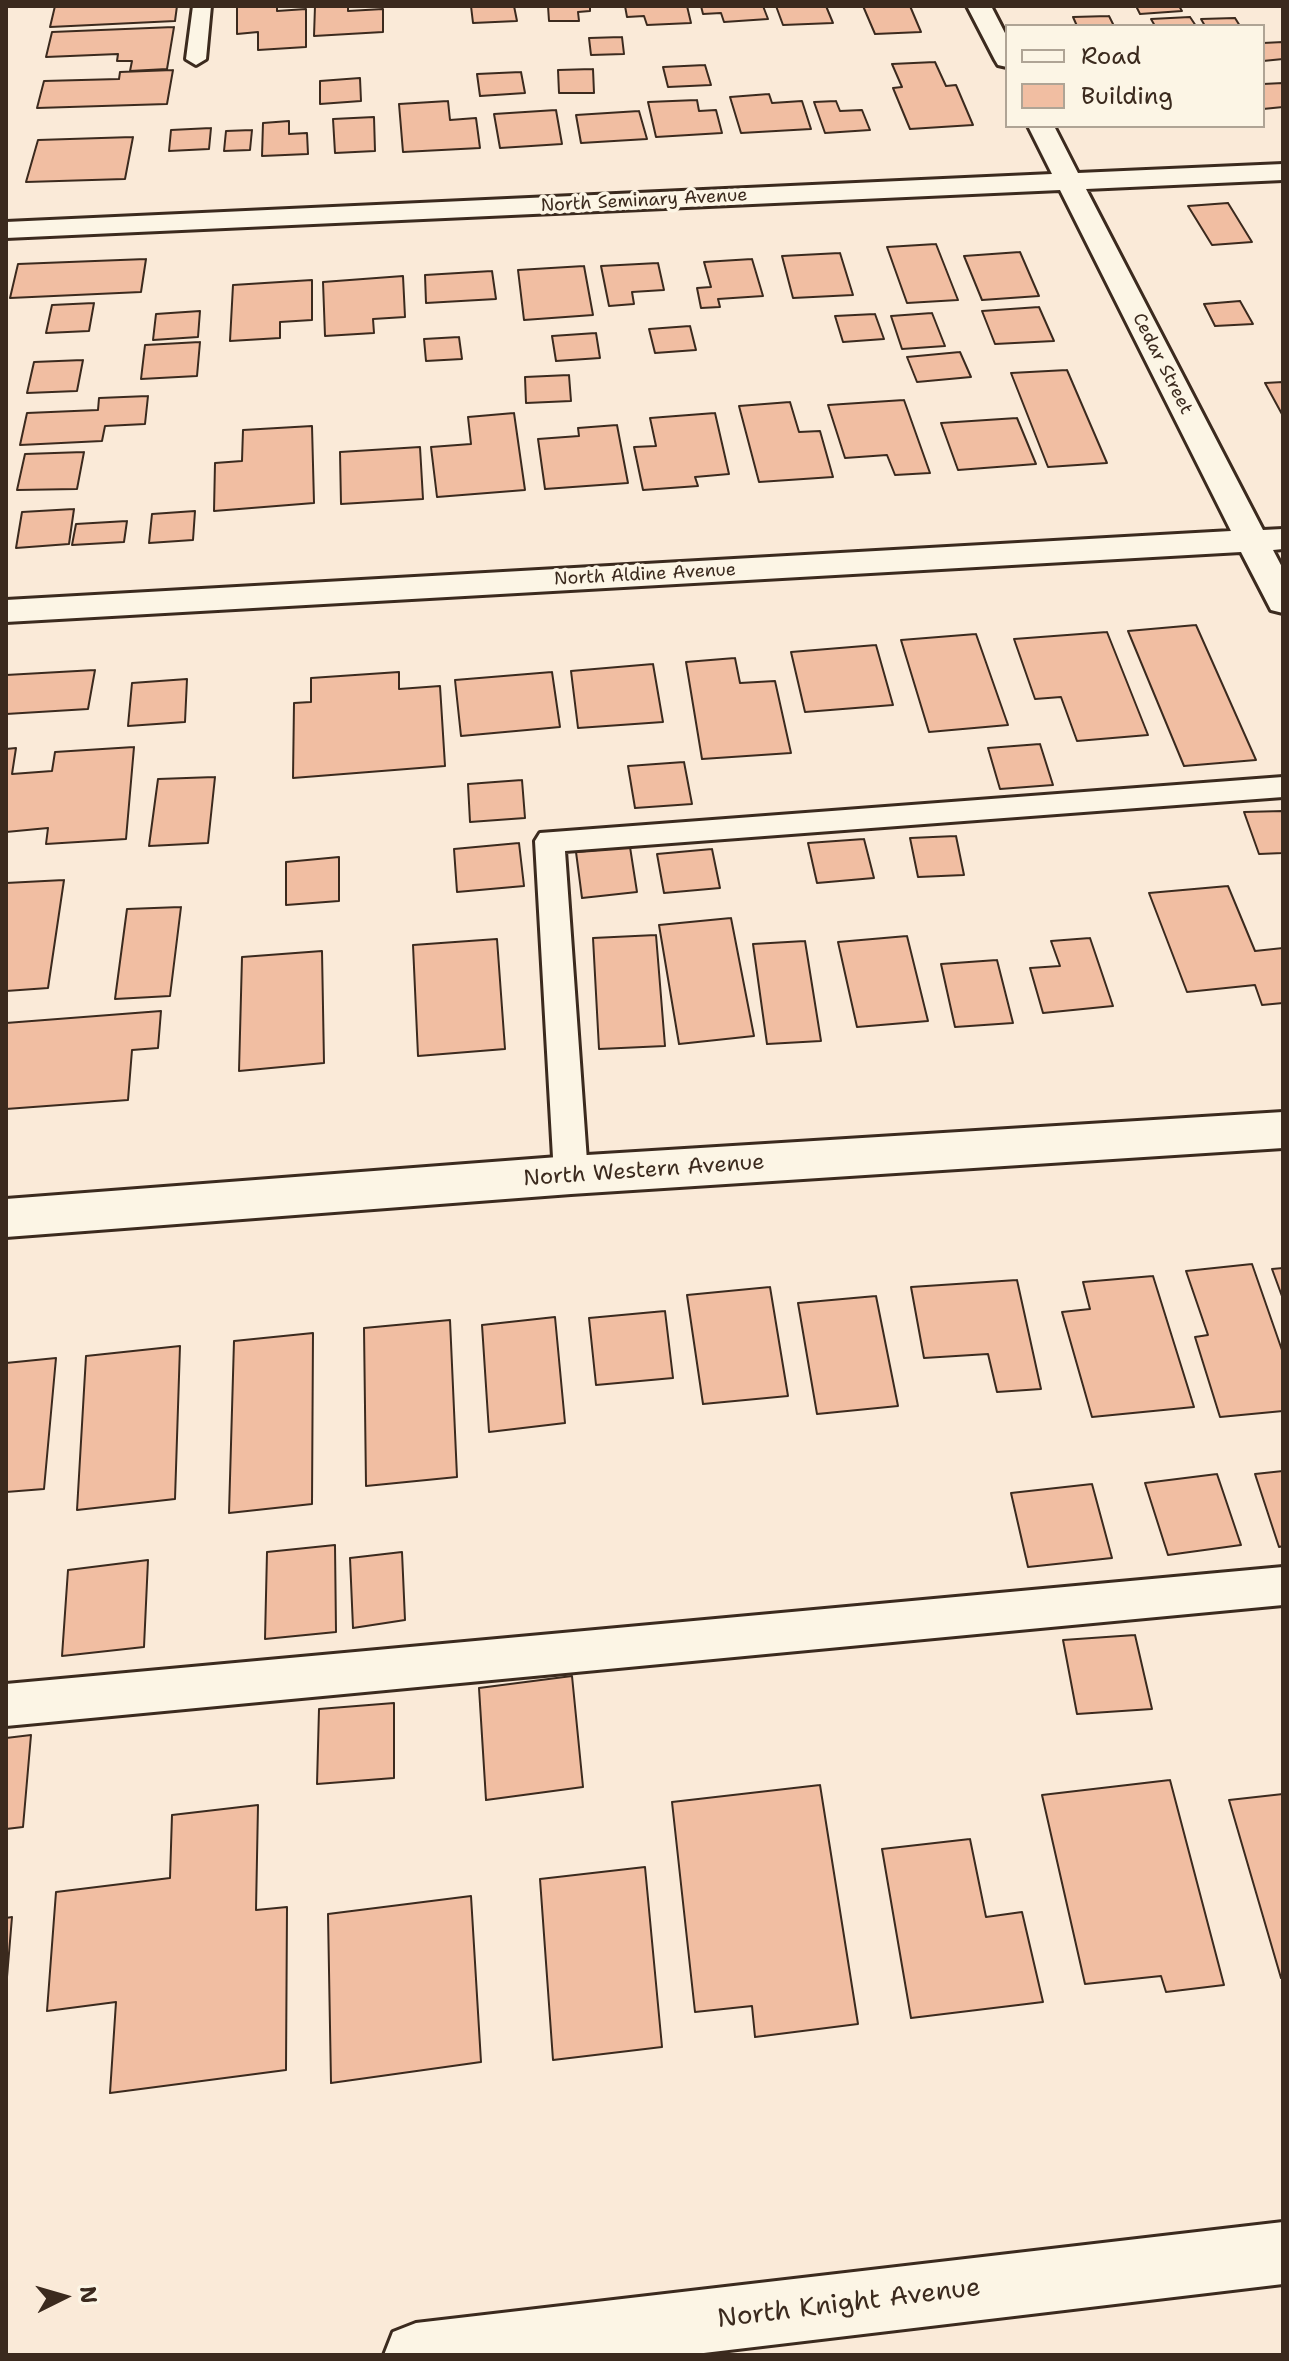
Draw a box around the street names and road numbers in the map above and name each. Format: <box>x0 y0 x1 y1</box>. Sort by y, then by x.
street label: North Seminary Avenue <box>540 185 748 217</box>
street label: Cedar Street <box>1127 310 1197 418</box>
street label: North Aldine Avenue <box>553 559 737 591</box>
street label: North Western Avenue <box>522 1149 766 1193</box>
street label: North Knight Avenue <box>716 2272 982 2336</box>

